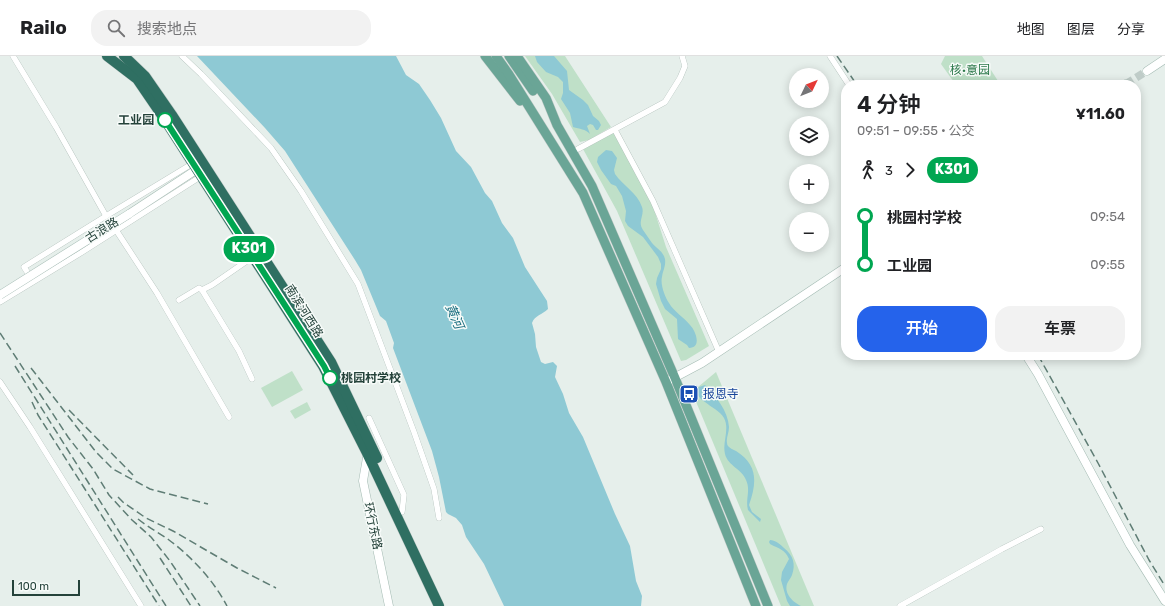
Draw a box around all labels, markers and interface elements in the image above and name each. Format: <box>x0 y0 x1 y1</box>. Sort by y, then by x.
search box <box>91 10 371 46</box>
text: Railo <box>20 16 67 39</box>
icon: search <box>105 17 127 39</box>
text: 搜索地点 <box>137 20 197 38</box>
text: 地图 <box>1017 21 1045 38</box>
text: 图层 <box>1067 21 1095 38</box>
text: 分享 <box>1117 21 1145 38</box>
park label: 核·意园 <box>950 63 990 77</box>
north arrow <box>789 68 829 108</box>
map controls <box>789 68 829 252</box>
text: 4 分钟 <box>857 91 921 118</box>
text: ¥11.60 <box>1076 105 1125 123</box>
marker: 工业园 <box>157 112 173 128</box>
place label: 工业园 <box>118 113 154 127</box>
button: layers <box>789 116 829 156</box>
text: 09:51 – 09:55 · 公交 <box>857 123 975 138</box>
icon: walk <box>857 159 879 181</box>
icon: forward <box>899 159 921 181</box>
text: K301 <box>935 161 970 178</box>
text: 3 <box>885 163 893 178</box>
button: + <box>789 164 829 204</box>
text: 桃园村学校 <box>887 209 962 227</box>
text: 09:54 <box>1090 209 1125 224</box>
button: − <box>789 212 829 252</box>
street label: 古浪路 <box>83 215 121 245</box>
line badge: K301 <box>221 236 277 262</box>
text: K301 <box>232 240 267 257</box>
text: 工业园 <box>887 257 932 275</box>
text: 09:55 <box>1090 257 1125 272</box>
street label: 南滨河西路 <box>282 282 326 340</box>
water label: 黄河 <box>442 301 468 334</box>
button: 开始 <box>857 306 987 352</box>
button: 车票 <box>995 306 1125 352</box>
marker: 桃园村学校 <box>322 370 338 386</box>
place label: 桃园村学校 <box>341 371 401 385</box>
bus stop icon: 报恩寺 <box>678 383 700 405</box>
place label: 报恩寺 <box>703 387 739 401</box>
street label: 环行东路 <box>361 501 385 551</box>
scale bar <box>12 578 80 597</box>
text: 100 m <box>18 580 49 593</box>

